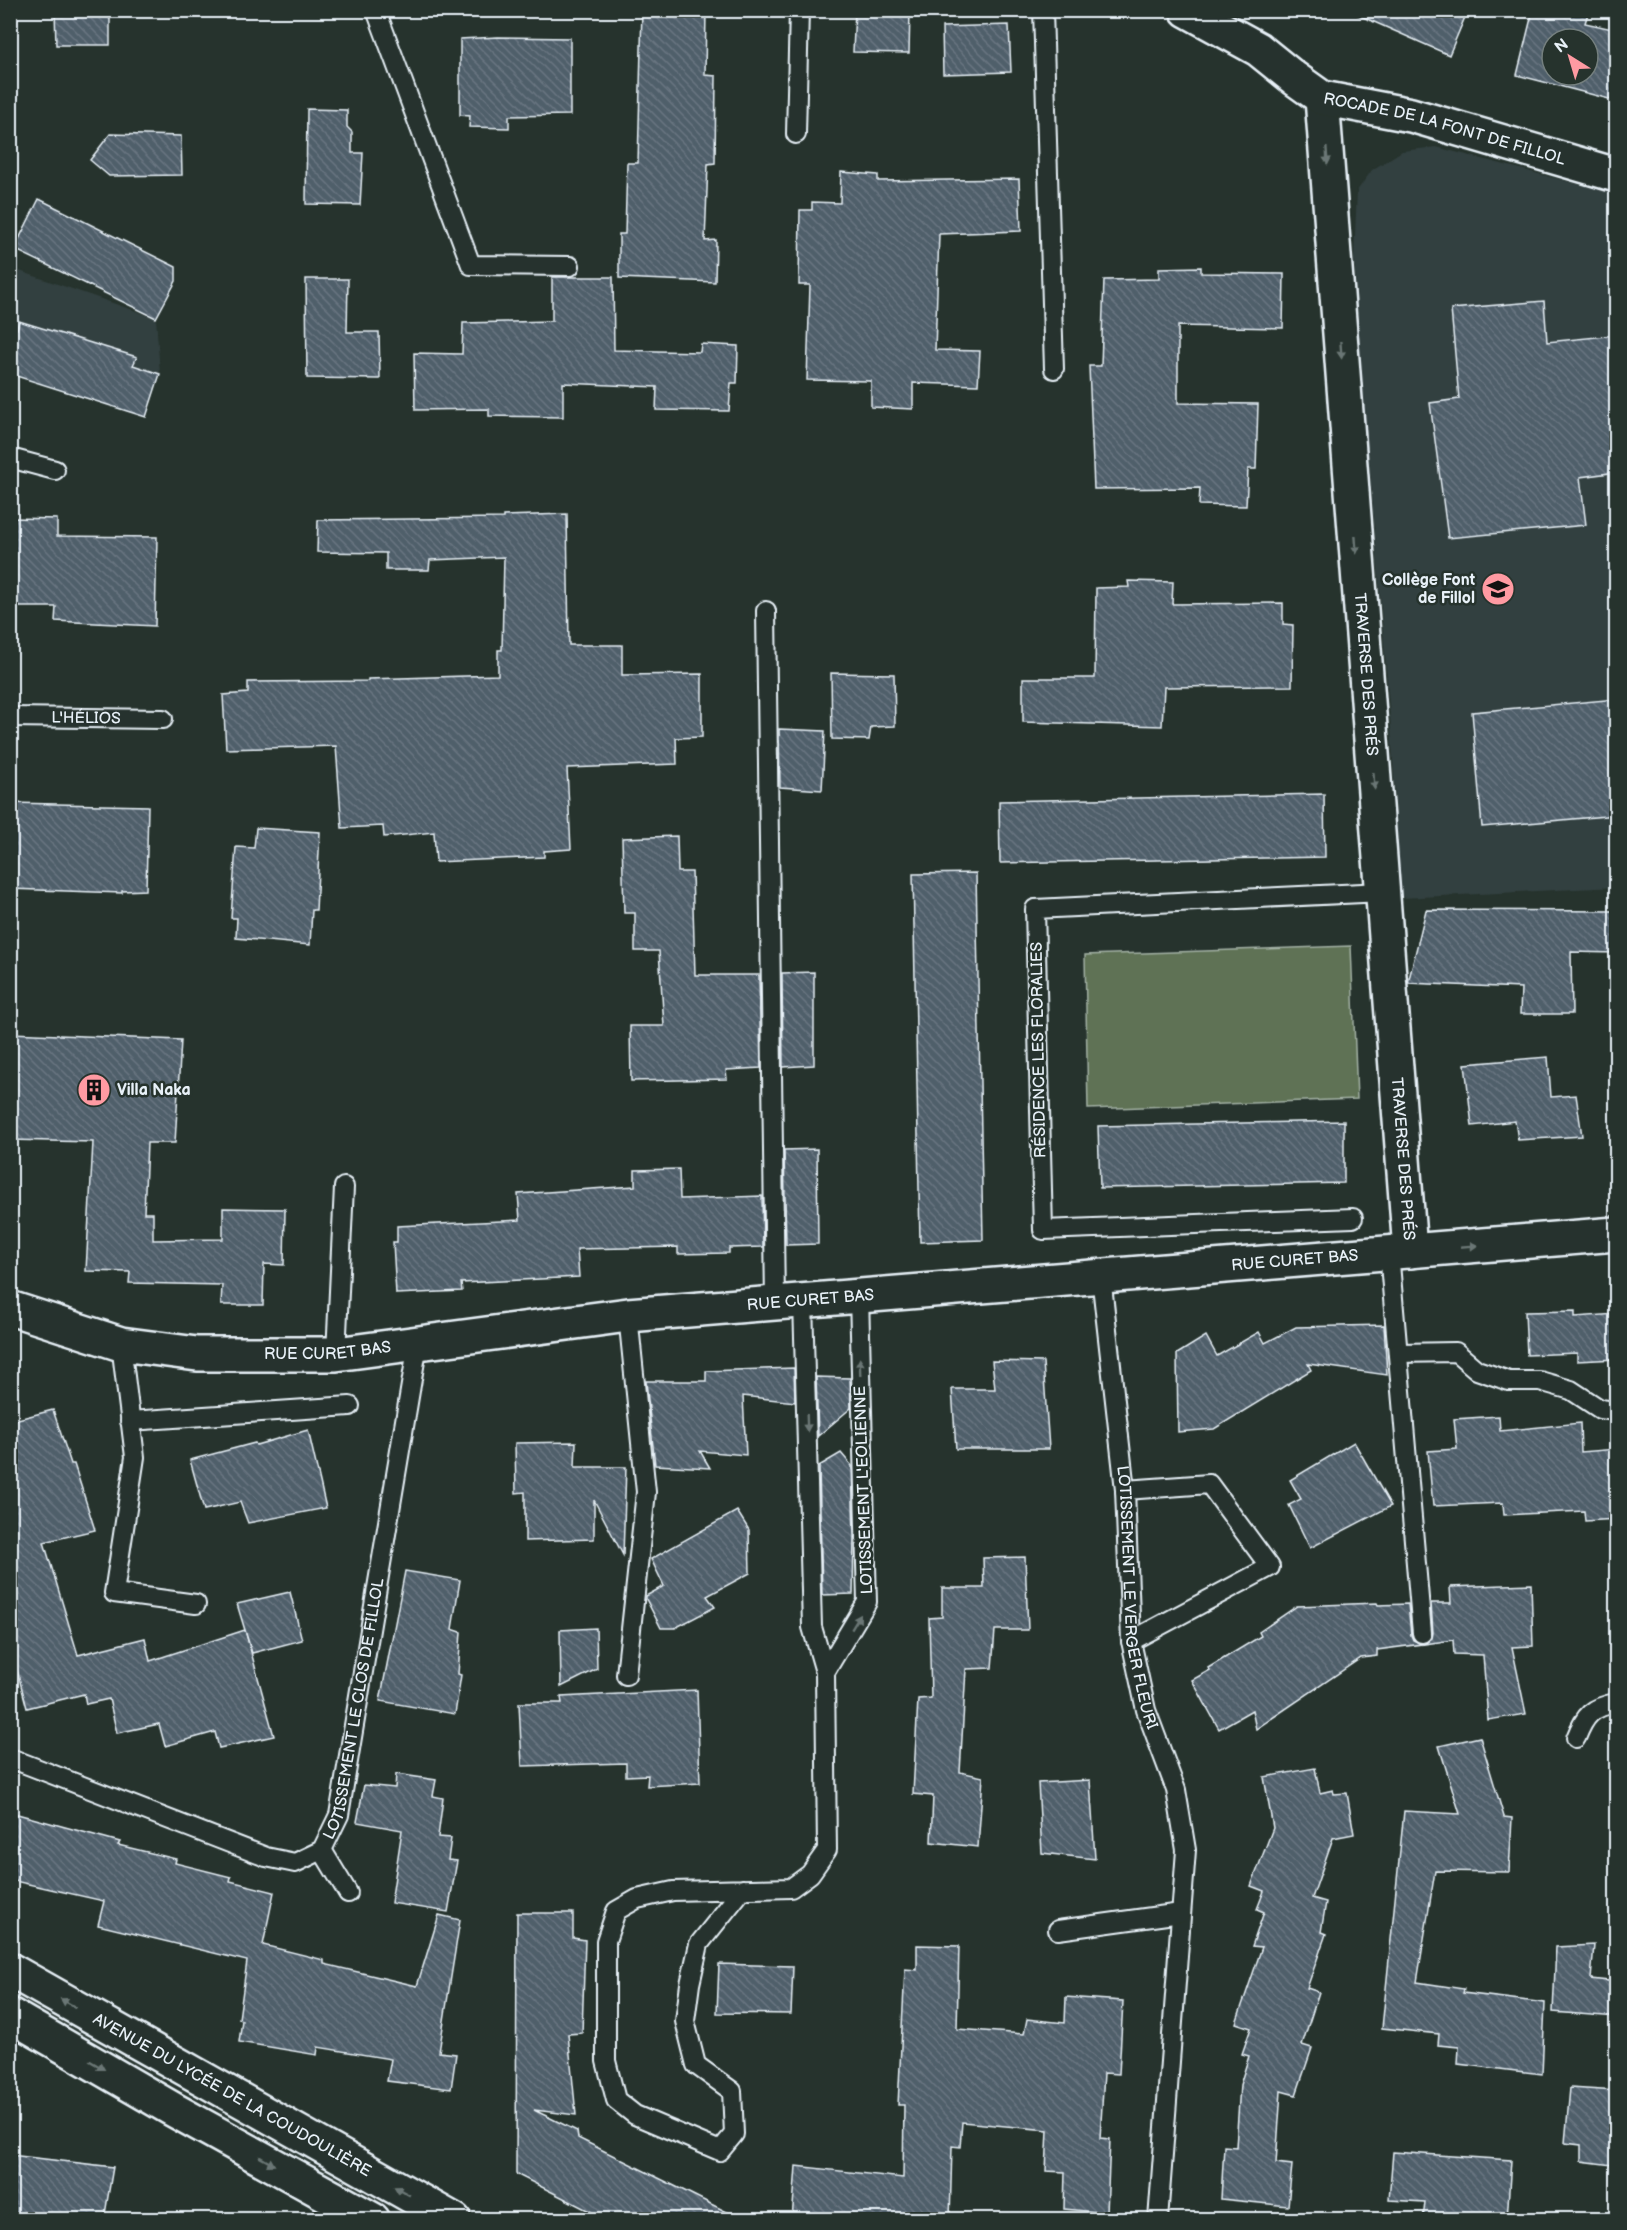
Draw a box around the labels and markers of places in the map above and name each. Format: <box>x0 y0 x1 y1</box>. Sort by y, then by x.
place label: Collège Font de Fillol <box>1382 571 1476 608</box>
school or university icon: Collège Font de Fillol <box>1480 571 1516 607</box>
building icon: Villa Naka <box>76 1072 112 1108</box>
place label: Villa Naka <box>117 1081 191 1100</box>

